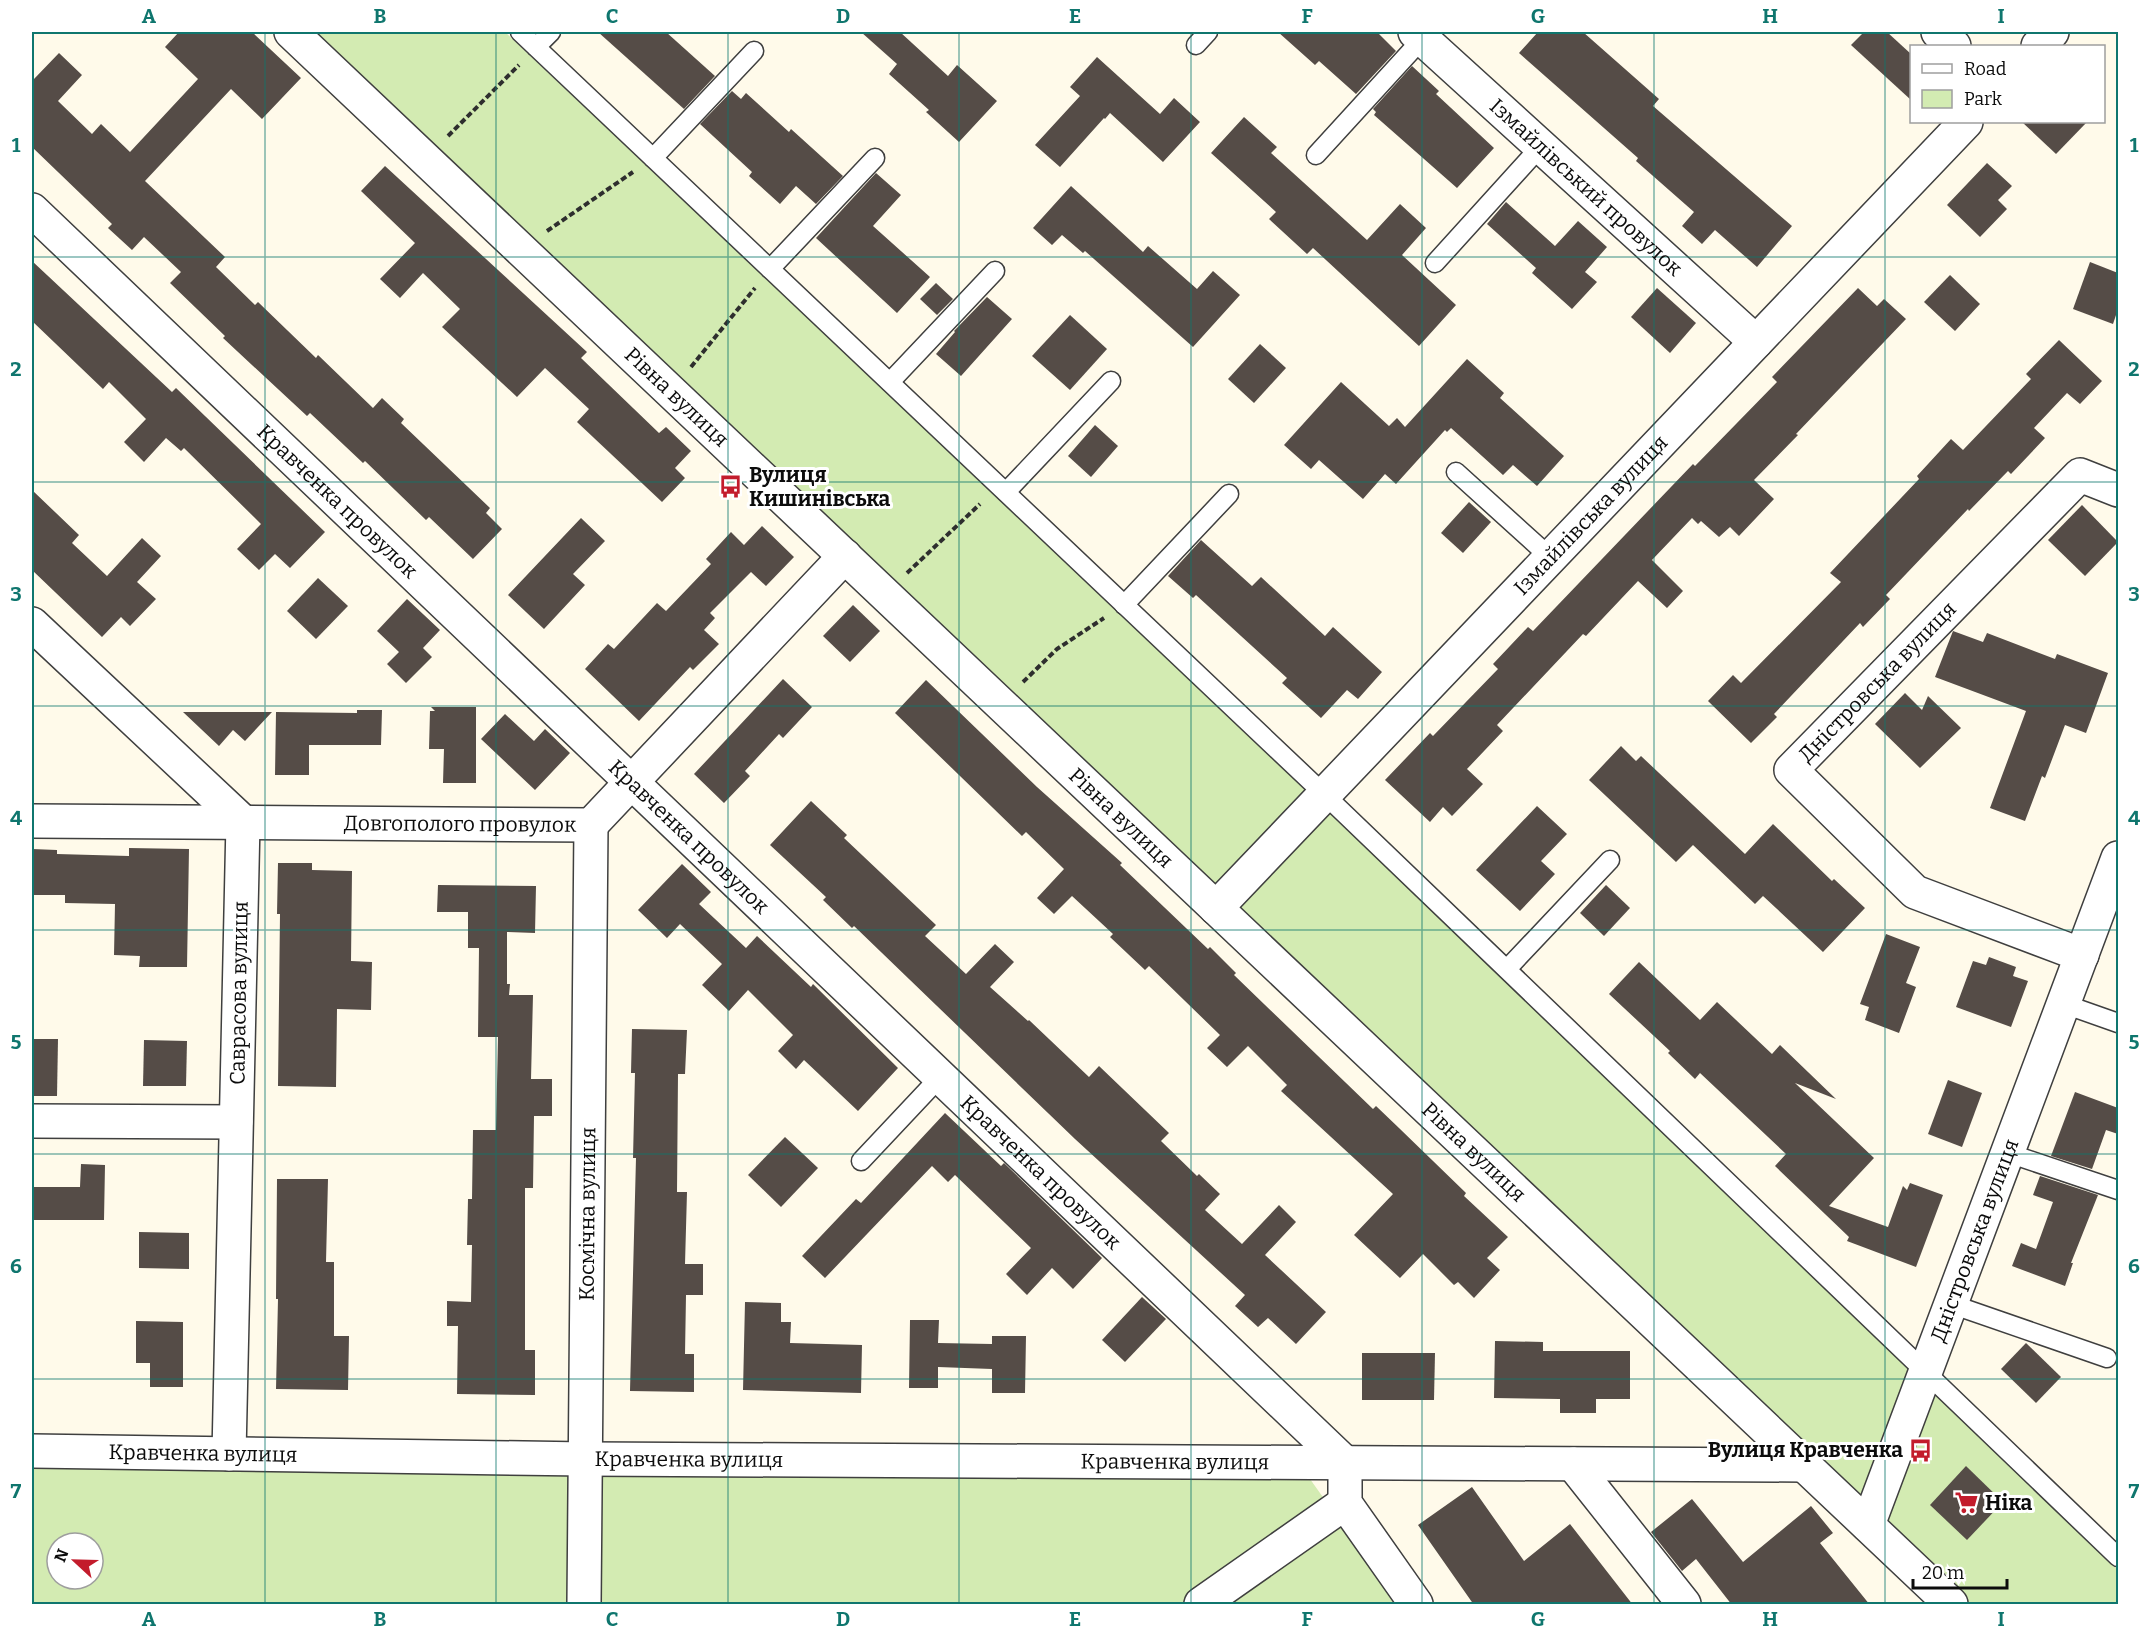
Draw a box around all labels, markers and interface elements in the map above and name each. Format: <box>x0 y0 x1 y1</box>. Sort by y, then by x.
text: A <box>142 4 157 28</box>
text: B <box>374 4 387 28</box>
text: C <box>606 4 618 28</box>
text: D <box>836 4 850 28</box>
text: E <box>1069 4 1081 28</box>
text: F <box>1301 4 1313 28</box>
text: G <box>1531 4 1545 28</box>
text: H <box>1762 4 1778 28</box>
text: I <box>1997 4 2005 28</box>
legend <box>1910 45 2105 123</box>
text: Road <box>1964 58 2007 80</box>
text: Park <box>1964 88 2003 110</box>
street label: Ізмайлівський провулок <box>1484 93 1688 282</box>
text: 1 <box>12 133 21 157</box>
text: 1 <box>2130 133 2139 157</box>
street label: Рівна вулиця <box>619 342 734 452</box>
text: 2 <box>10 357 22 381</box>
text: 2 <box>2128 357 2140 381</box>
street label: Кравченка провулок <box>252 419 423 584</box>
street label: Ізмайлівська вулиця <box>1508 430 1673 601</box>
place label: Вулиця Кишинівська <box>749 462 891 512</box>
bus stop icon: Вулиця Кишинівська <box>718 474 744 500</box>
text: 3 <box>10 582 22 606</box>
text: 3 <box>2128 582 2140 606</box>
street label: Дністровська вулиця <box>1793 596 1962 767</box>
street label: Кравченка провулок <box>603 754 775 920</box>
street label: Рівна вулиця <box>1063 763 1178 873</box>
text: 4 <box>10 806 22 830</box>
text: 4 <box>2128 806 2140 830</box>
street label: Довгополого провулок <box>344 810 577 838</box>
street label: Саврасова вулиця <box>224 901 254 1085</box>
text: 5 <box>11 1030 22 1054</box>
text: 5 <box>2129 1030 2140 1054</box>
street label: Кравченка провулок <box>955 1090 1127 1255</box>
street label: Рівна вулиця <box>1416 1097 1531 1207</box>
street label: Космічна вулиця <box>574 1127 601 1301</box>
street label: Дністровська вулиця <box>1925 1135 2024 1345</box>
text: 6 <box>10 1254 22 1278</box>
text: 6 <box>2128 1254 2140 1278</box>
place label: Вулиця Кравченка <box>1708 1437 1903 1463</box>
bus stop icon: Вулиця Кравченка <box>1908 1437 1934 1463</box>
street label: Кравченка вулиця <box>108 1439 297 1468</box>
street label: Кравченка вулиця <box>595 1446 783 1473</box>
street label: Кравченка вулиця <box>1081 1448 1269 1475</box>
text: 7 <box>11 1479 22 1503</box>
text: 7 <box>2129 1479 2140 1503</box>
supermarket icon: Ніка <box>1954 1490 1980 1516</box>
place label: Ніка <box>1985 1490 2033 1516</box>
north arrow <box>45 1531 105 1591</box>
text: N <box>50 1546 73 1565</box>
scale bar <box>1913 1552 2008 1590</box>
text: 20 m <box>1922 1562 1964 1584</box>
text: A <box>142 1607 157 1631</box>
text: B <box>374 1607 387 1631</box>
text: C <box>606 1607 618 1631</box>
text: D <box>836 1607 850 1631</box>
text: E <box>1069 1607 1081 1631</box>
text: F <box>1301 1607 1313 1631</box>
text: G <box>1531 1607 1545 1631</box>
text: H <box>1762 1607 1778 1631</box>
text: I <box>1997 1607 2005 1631</box>

